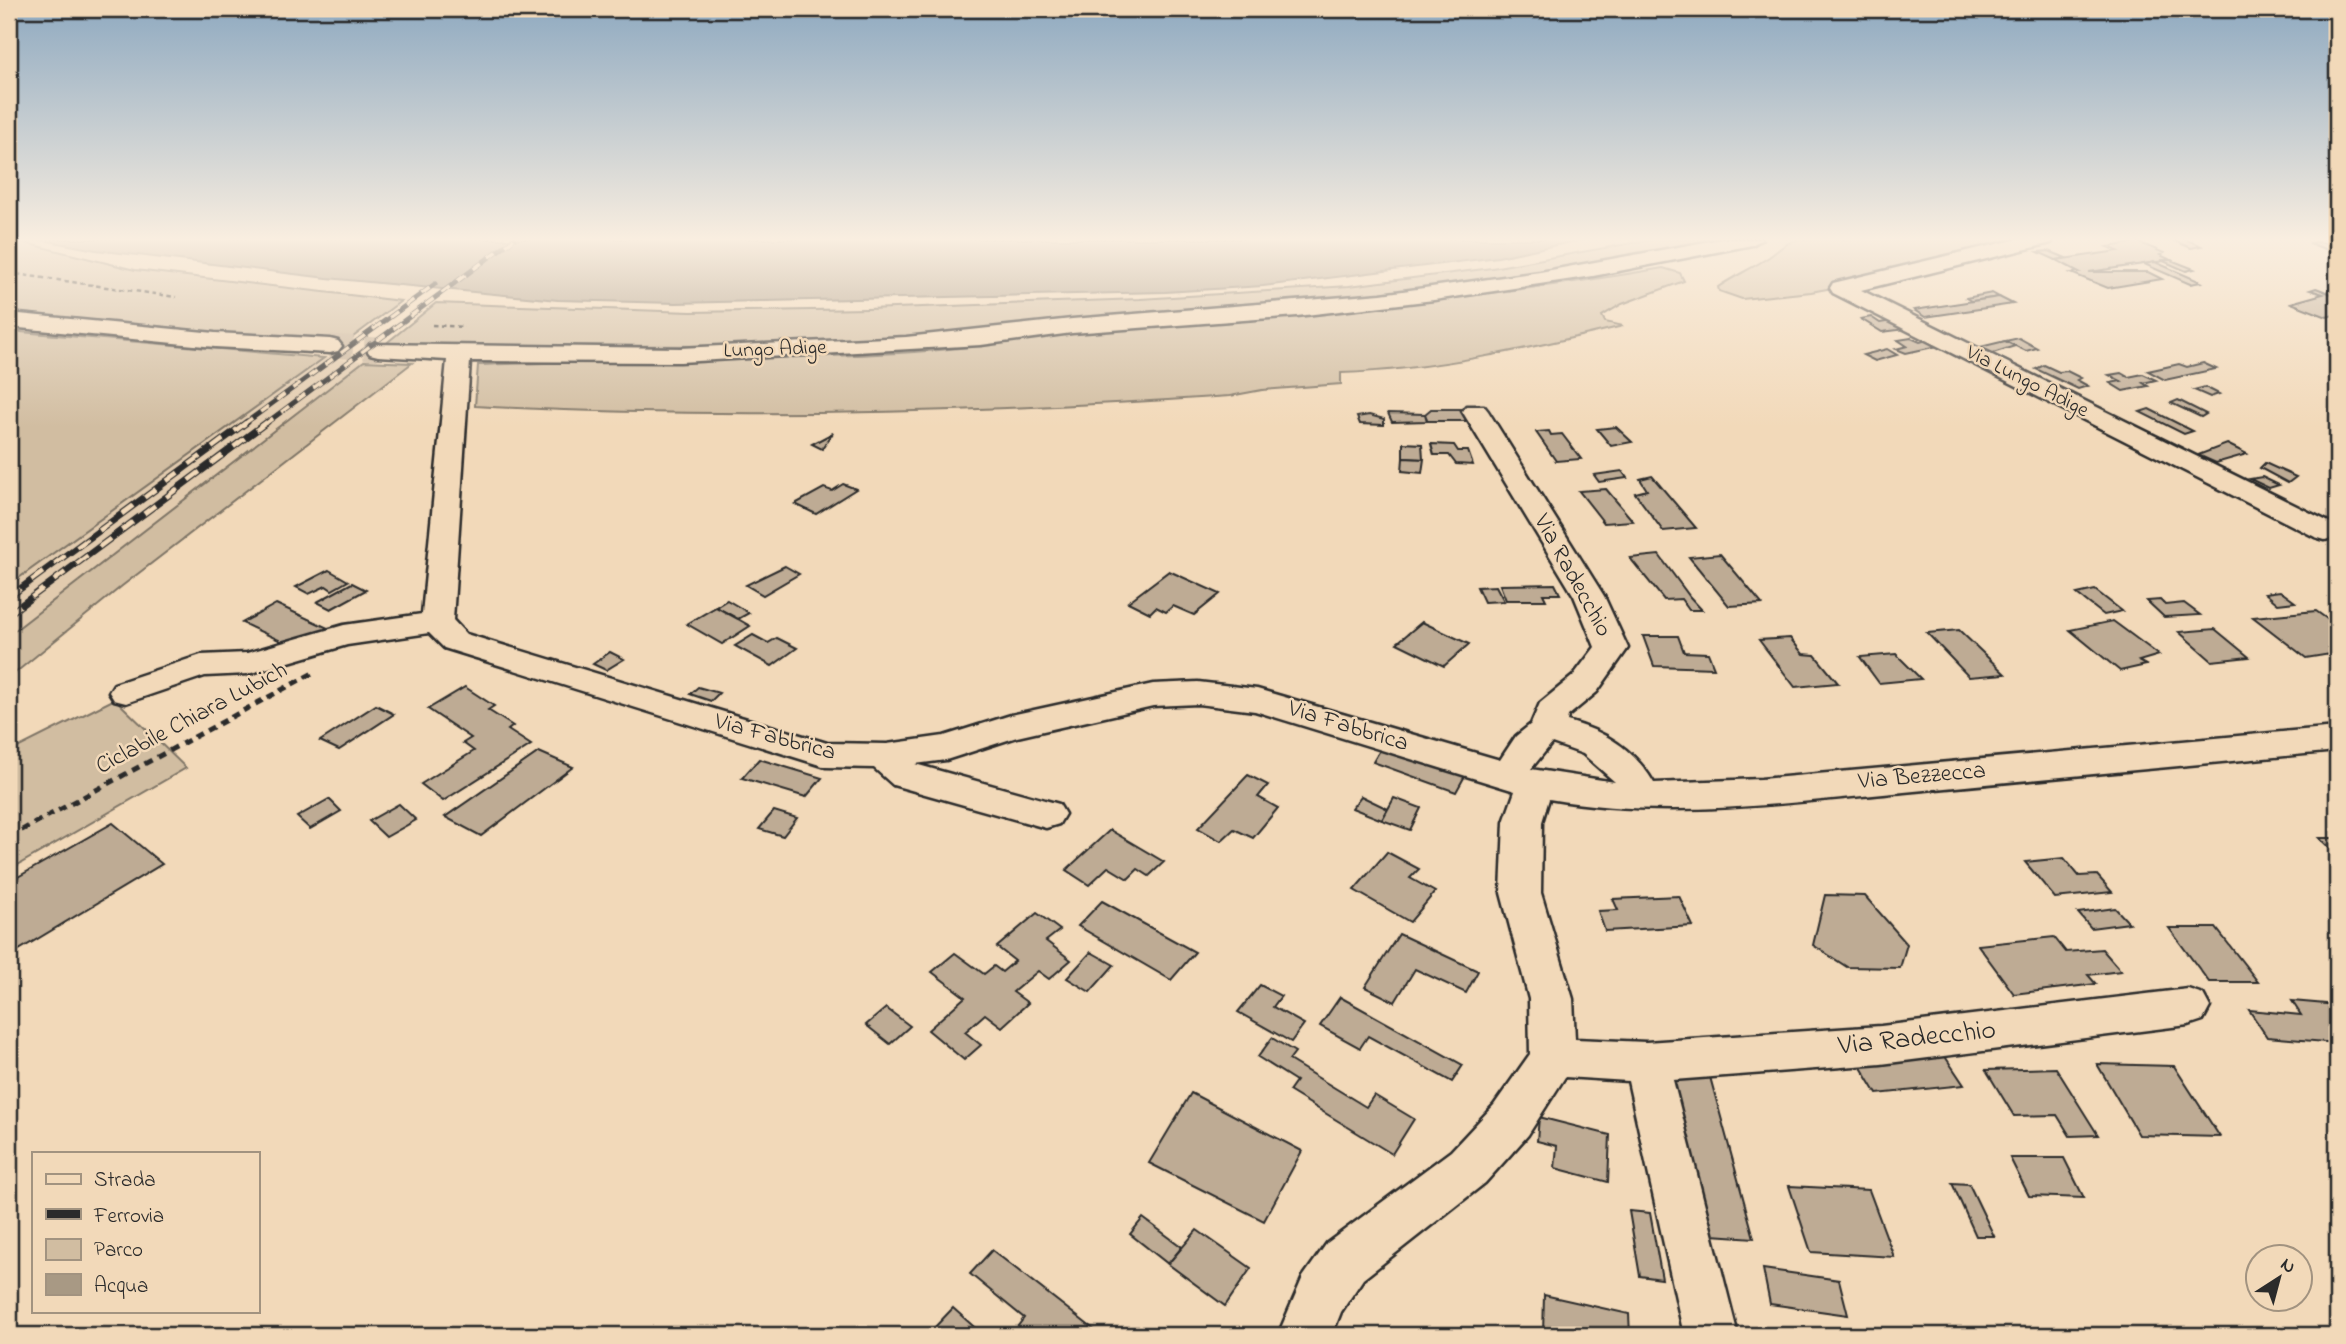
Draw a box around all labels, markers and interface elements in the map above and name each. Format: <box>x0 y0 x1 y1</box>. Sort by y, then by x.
street label: Lungo Adige <box>723 333 828 369</box>
street label: Via Lungo Adige <box>1959 338 2094 428</box>
street label: Via Radecchio <box>1523 507 1620 644</box>
street label: Ciclabile Chiara Lubich <box>90 654 294 784</box>
street label: Via Fabbrica <box>1283 692 1413 762</box>
street label: Via Fabbrica <box>709 705 840 771</box>
street label: Via Bezzecca <box>1856 754 1987 800</box>
street label: Via Radecchio <box>1835 1010 1998 1068</box>
legend <box>32 1152 259 1312</box>
text: Strada <box>94 1166 156 1196</box>
text: Ferrovia <box>93 1202 164 1232</box>
text: Parco <box>94 1236 143 1266</box>
north arrow <box>2244 1242 2314 1312</box>
text: N <box>2274 1252 2301 1281</box>
text: Acqua <box>94 1272 148 1302</box>

